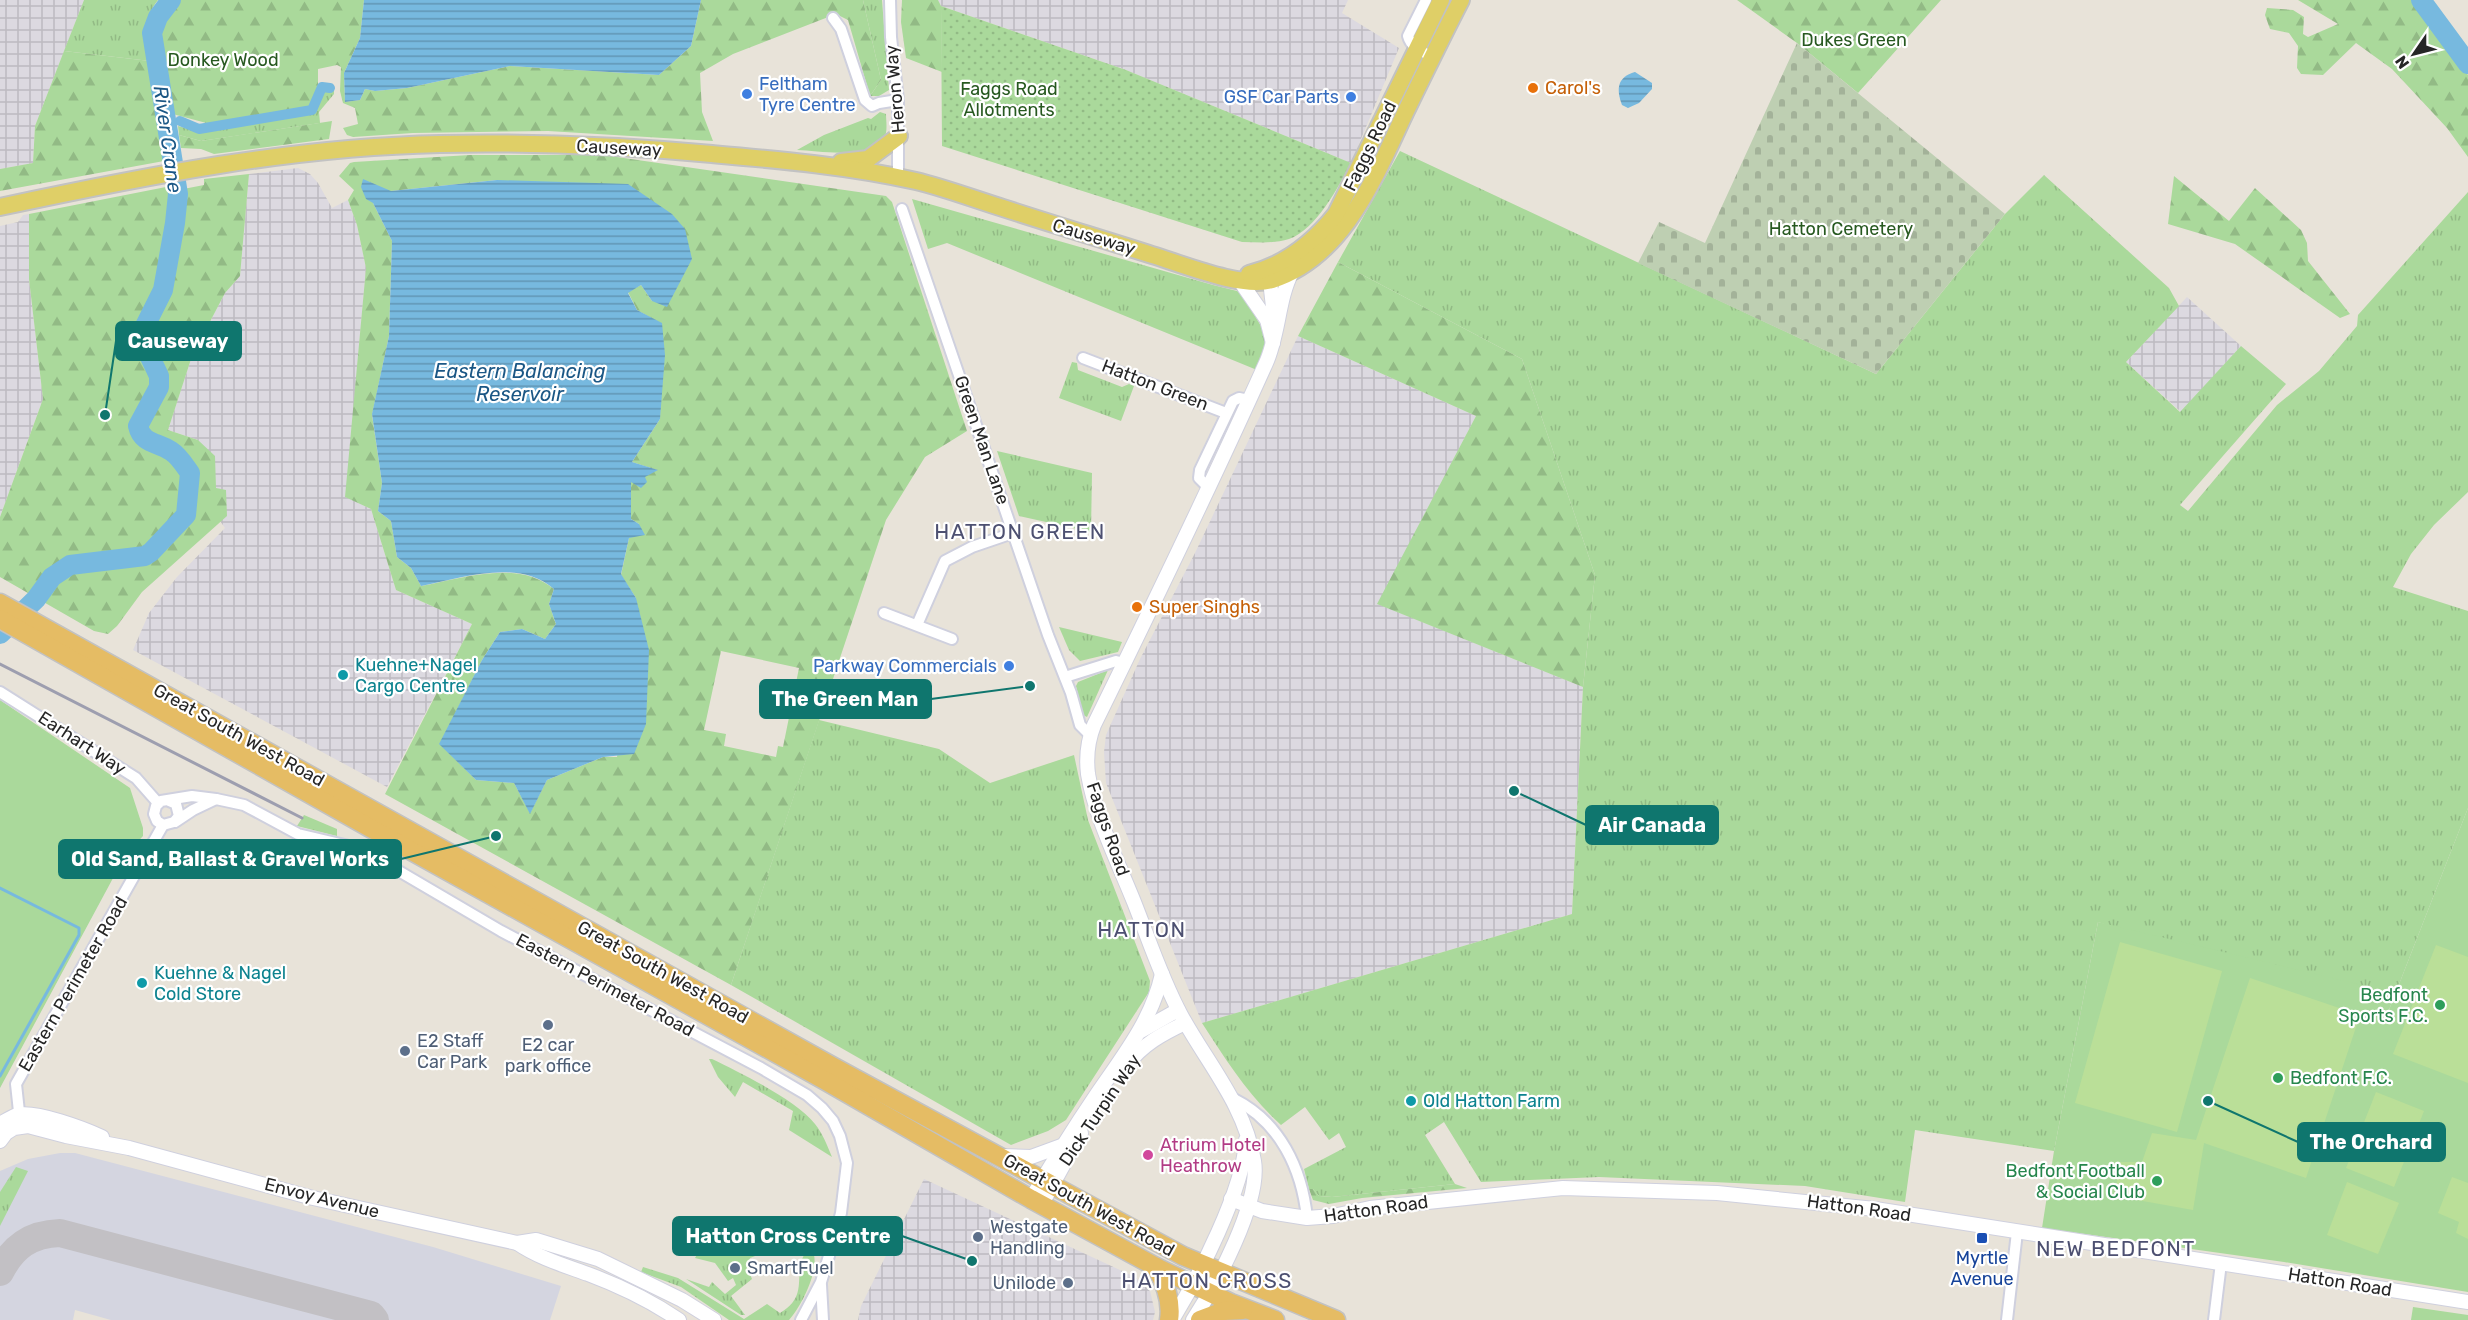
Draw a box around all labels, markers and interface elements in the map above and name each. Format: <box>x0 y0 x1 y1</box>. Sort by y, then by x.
north arrow <box>2384 24 2444 84</box>
park label: Dukes Green <box>1801 29 1907 51</box>
street label: Heron Way <box>880 44 910 134</box>
park label: Donkey Wood <box>167 49 279 71</box>
text: N <box>2391 52 2413 72</box>
place label: Feltham Tyre Centre <box>759 73 856 116</box>
place label: Carol's <box>1545 77 1601 99</box>
park label: Faggs Road Allotments <box>960 78 1058 121</box>
marker: Carol's <box>1526 81 1540 95</box>
water label: River Crane <box>149 84 187 194</box>
place label: GSF Car Parts <box>1224 86 1339 108</box>
marker: Feltham Tyre Centre <box>740 87 754 101</box>
marker: GSF Car Parts <box>1344 90 1358 104</box>
street label: Faggs Road <box>1339 97 1401 195</box>
street label: Causeway <box>576 135 662 161</box>
street label: Causeway <box>1050 214 1138 260</box>
park label: Hatton Cemetery <box>1769 218 1913 240</box>
callout: Causeway <box>116 322 241 360</box>
text: Causeway <box>127 329 229 353</box>
street label: Hatton Green <box>1099 355 1211 415</box>
water label: Eastern Balancing Reservoir <box>434 359 606 406</box>
street label: Green Man Lane <box>950 373 1014 507</box>
district label: HATTON GREEN <box>934 519 1106 544</box>
place label: Super Singhs <box>1149 596 1260 618</box>
marker: Super Singhs <box>1130 600 1144 614</box>
place label: Kuehne+Nagel Cargo Centre <box>355 654 477 697</box>
place label: Parkway Commercials <box>813 655 997 677</box>
marker: Parkway Commercials <box>1002 659 1016 673</box>
marker: Kuehne+Nagel Cargo Centre <box>336 668 350 682</box>
street label: Great South West Road <box>150 679 328 791</box>
callout: The Green Man <box>760 680 931 718</box>
text: The Green Man <box>772 687 918 711</box>
street label: Earhart Way <box>34 706 130 780</box>
street label: Faggs Road <box>1082 779 1134 879</box>
callout: Air Canada <box>1586 806 1718 844</box>
text: Air Canada <box>1598 813 1706 837</box>
callout: Old Sand, Ballast & Gravel Works <box>59 840 401 878</box>
text: Old Sand, Ballast & Gravel Works <box>71 847 389 871</box>
street label: Eastern Perimeter Road <box>14 892 132 1076</box>
street label: Great South West Road <box>574 916 752 1028</box>
district label: HATTON <box>1097 917 1187 942</box>
street label: Eastern Perimeter Road <box>512 929 698 1041</box>
place label: Kuehne & Nagel Cold Store <box>154 962 286 1005</box>
marker: Kuehne & Nagel Cold Store <box>135 976 149 990</box>
place label: Bedfont Sports F.C. <box>2338 984 2428 1027</box>
marker: Bedfont Sports F.C. <box>2433 998 2447 1012</box>
marker: E2 car park office <box>541 1018 555 1032</box>
place label: E2 Staff Car Park <box>417 1030 488 1073</box>
place label: E2 car park office <box>505 1034 591 1077</box>
marker: E2 Staff Car Park <box>398 1044 412 1058</box>
street label: Dick Turpin Way <box>1054 1050 1146 1170</box>
place label: Bedfont F.C. <box>2290 1067 2392 1089</box>
marker: Bedfont F.C. <box>2271 1071 2285 1085</box>
place label: Old Hatton Farm <box>1423 1090 1560 1112</box>
marker: Old Hatton Farm <box>1404 1094 1418 1108</box>
callout: The Orchard <box>2298 1123 2445 1161</box>
text: The Orchard <box>2310 1130 2432 1154</box>
place label: Atrium Hotel Heathrow <box>1160 1134 1266 1177</box>
marker: Atrium Hotel Heathrow <box>1141 1148 1155 1162</box>
street label: Great South West Road <box>1000 1149 1178 1261</box>
place label: Bedfont Football & Social Club <box>2006 1160 2145 1203</box>
street label: Envoy Avenue <box>262 1173 382 1223</box>
marker: Bedfont Football & Social Club <box>2150 1174 2164 1188</box>
street label: Hatton Road <box>1805 1190 1913 1226</box>
street label: Hatton Road <box>1322 1191 1430 1227</box>
place label: Westgate Handling <box>990 1216 1068 1259</box>
callout: Hatton Cross Centre <box>673 1217 902 1255</box>
text: Hatton Cross Centre <box>685 1224 891 1248</box>
marker: Westgate Handling <box>971 1230 985 1244</box>
marker: Myrtle Avenue <box>1975 1231 1989 1245</box>
district label: NEW BEDFONT <box>2036 1236 2196 1261</box>
place label: Myrtle Avenue <box>1950 1247 2014 1290</box>
place label: SmartFuel <box>747 1257 834 1279</box>
marker: SmartFuel <box>728 1261 742 1275</box>
street label: Hatton Road <box>2286 1263 2394 1301</box>
district label: HATTON CROSS <box>1121 1268 1293 1293</box>
place label: Unilode <box>993 1272 1056 1294</box>
marker: Unilode <box>1061 1276 1075 1290</box>

